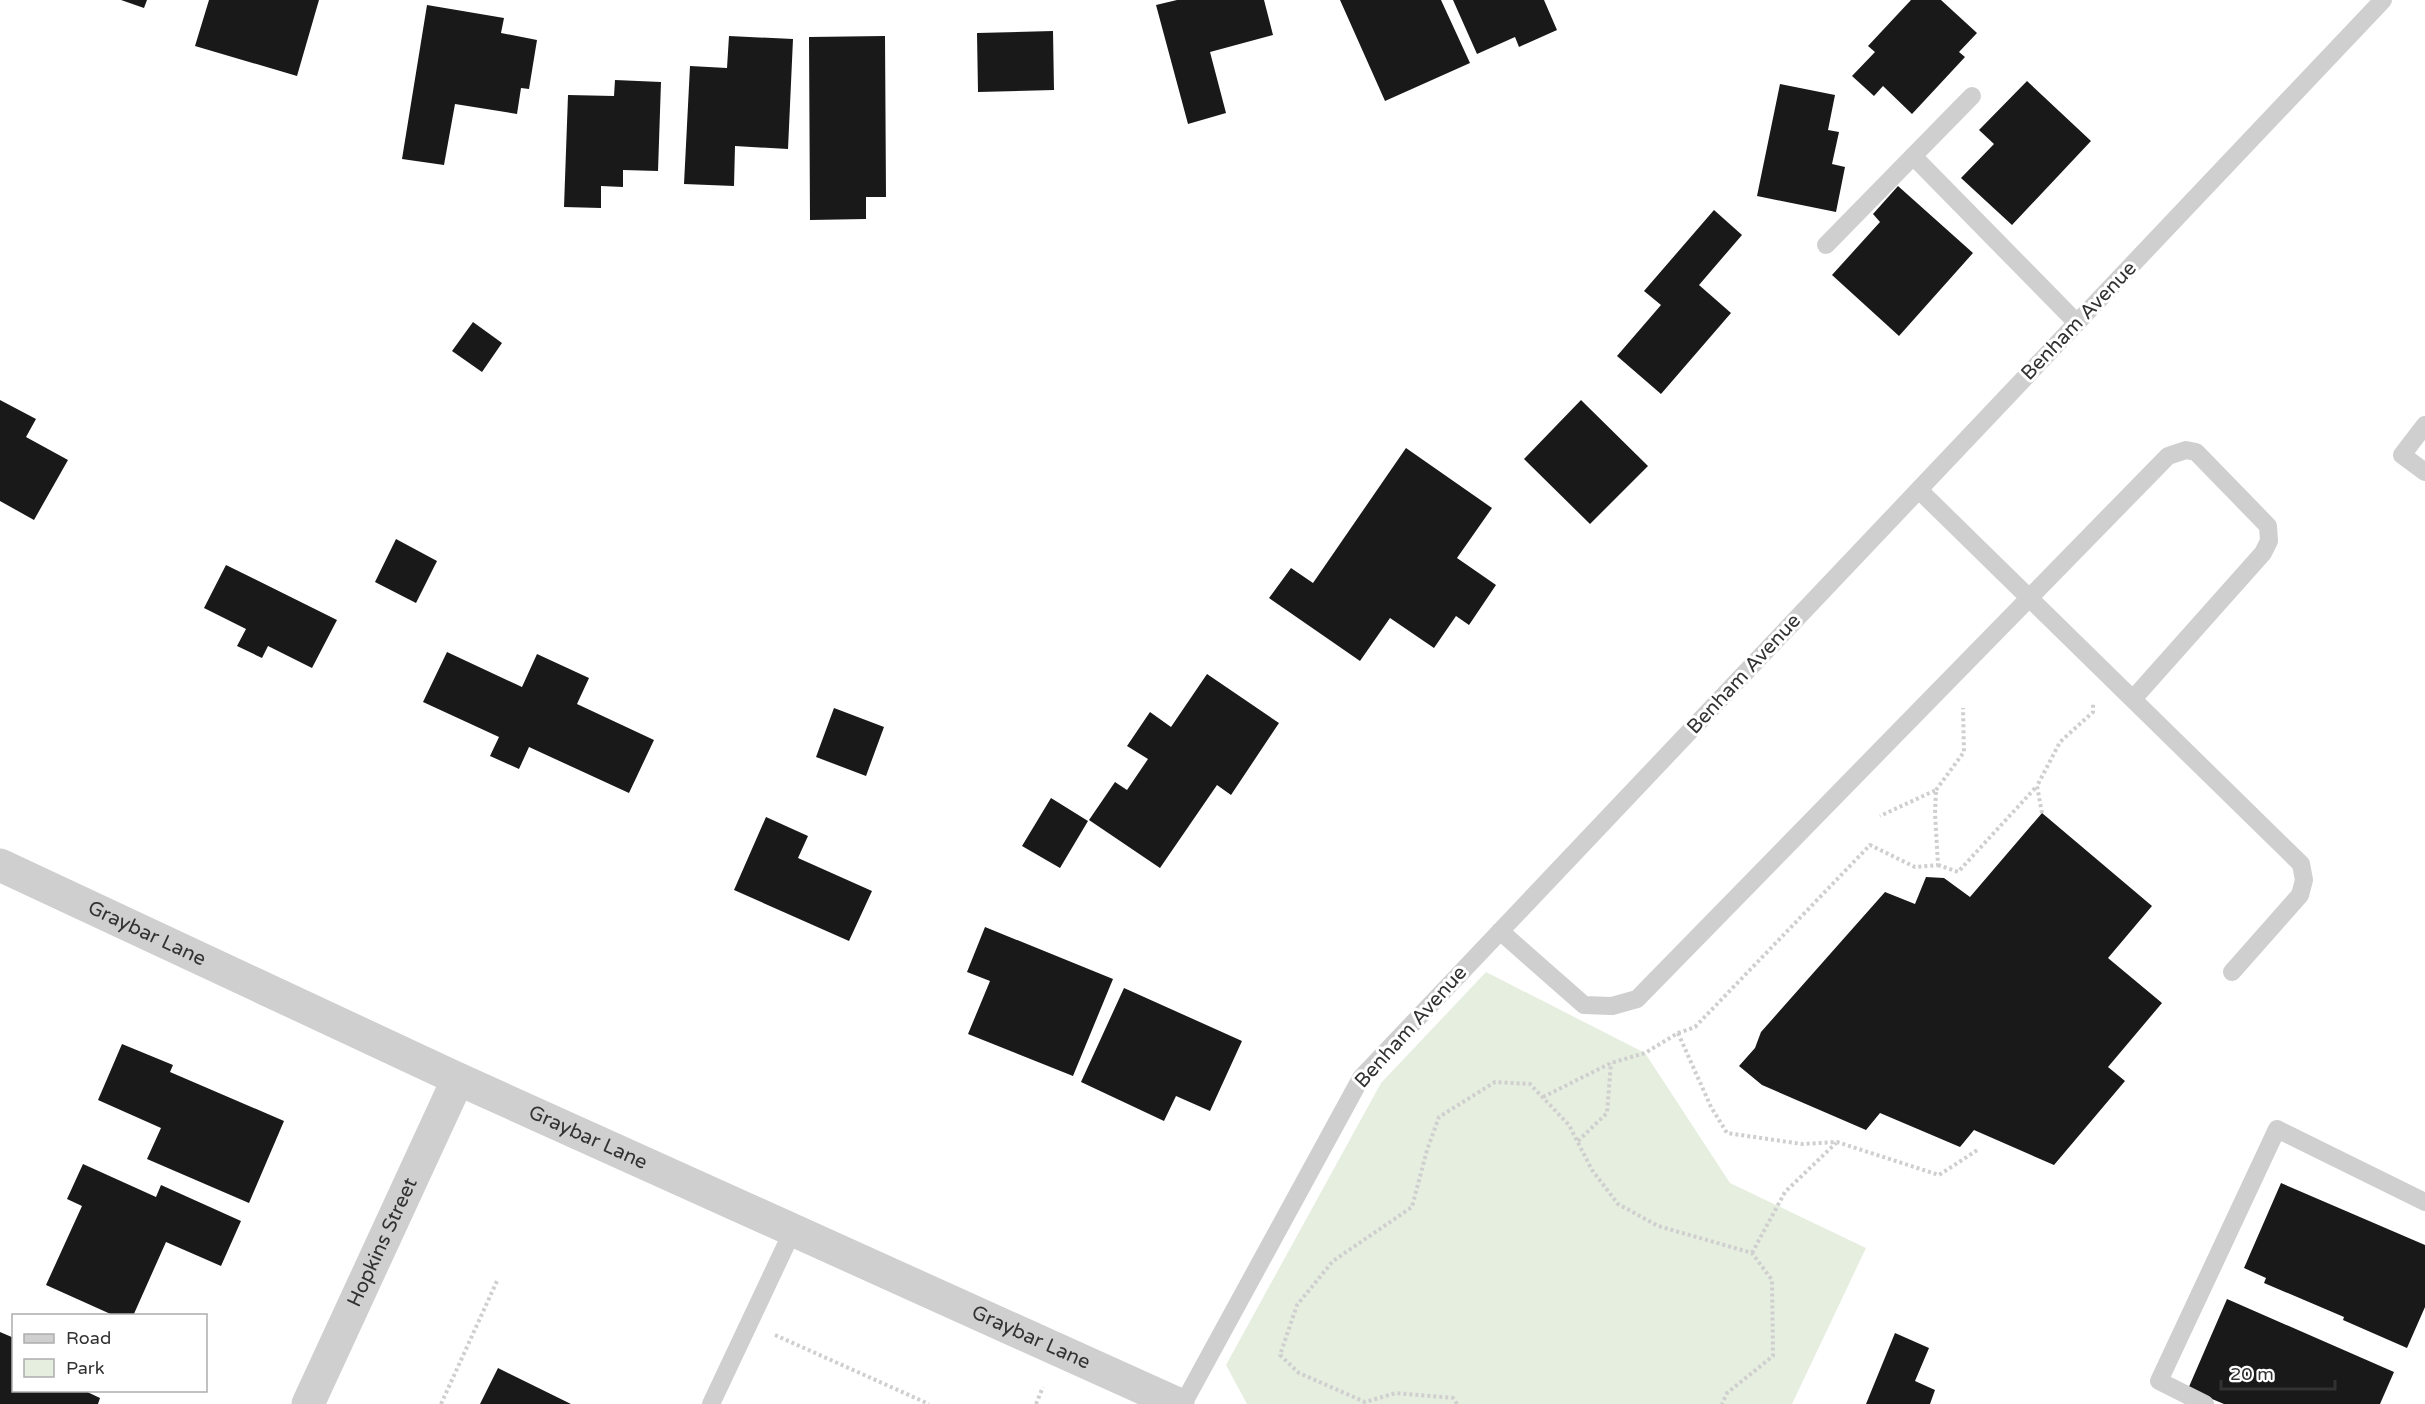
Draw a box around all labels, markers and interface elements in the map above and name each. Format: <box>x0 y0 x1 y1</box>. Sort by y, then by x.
street label: Benham Avenue <box>2016 257 2142 385</box>
street label: Benham Avenue <box>1682 609 1806 739</box>
street label: Graybar Lane <box>84 896 210 971</box>
street label: Benham Avenue <box>1350 961 1472 1093</box>
street label: Graybar Lane <box>525 1100 651 1175</box>
street label: Hopkins Street <box>342 1174 423 1311</box>
street label: Graybar Lane <box>968 1300 1094 1375</box>
legend <box>12 1314 207 1392</box>
text: Road <box>66 1327 111 1349</box>
scale bar <box>2221 1353 2335 1391</box>
text: Park <box>66 1357 105 1379</box>
text: 20 m <box>2230 1363 2274 1385</box>

